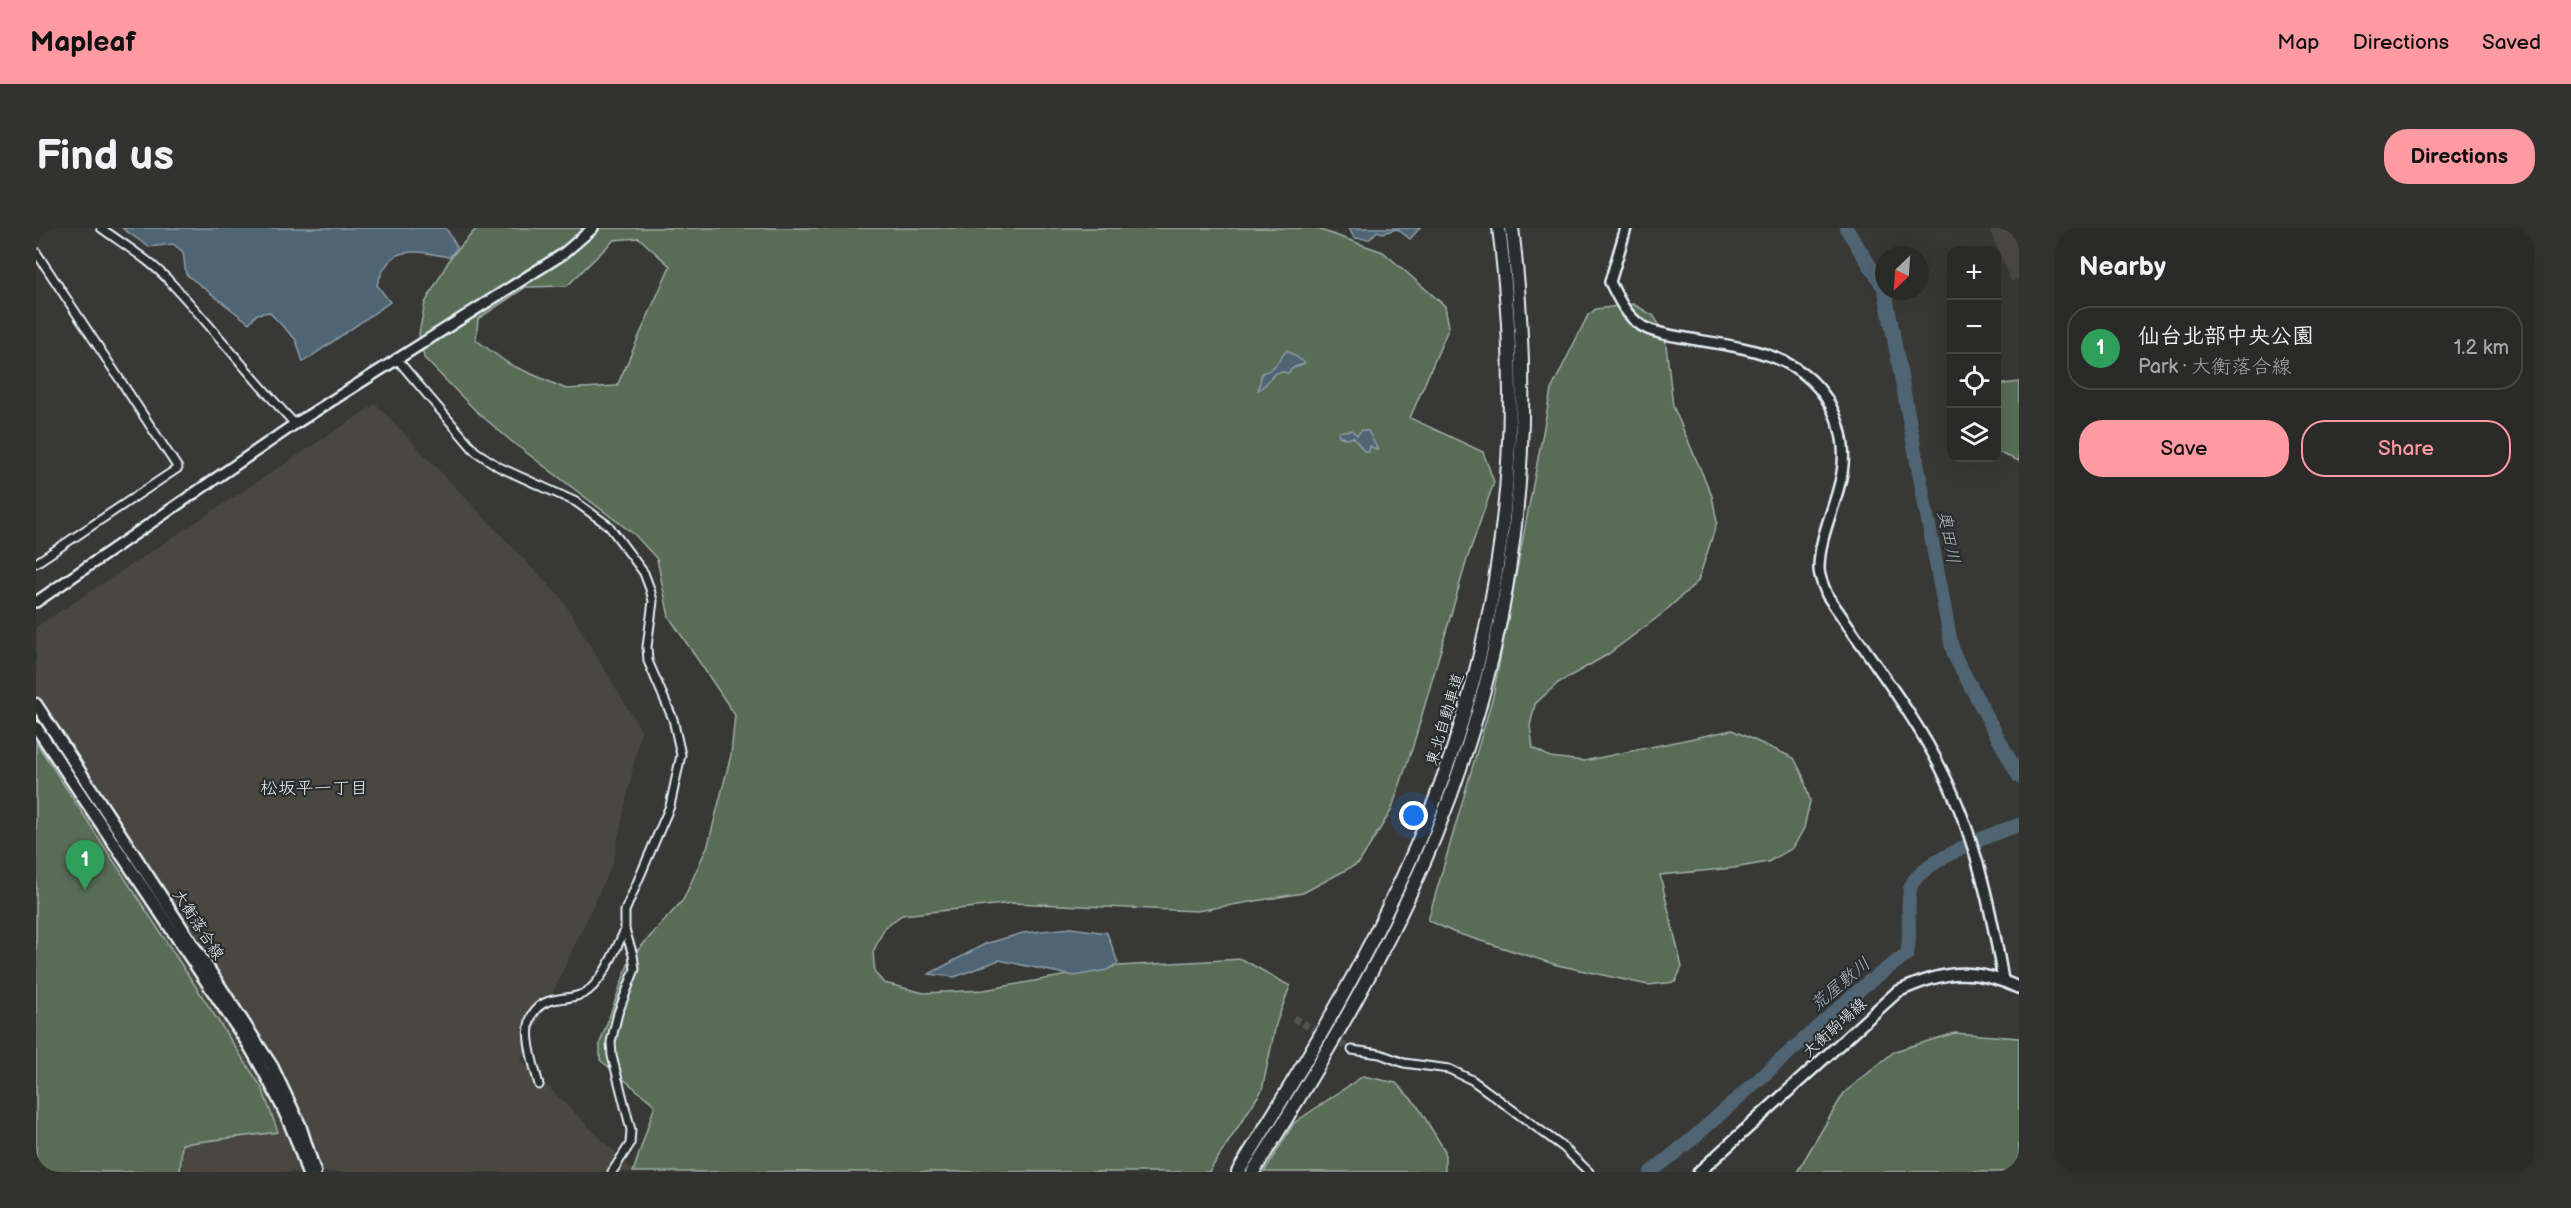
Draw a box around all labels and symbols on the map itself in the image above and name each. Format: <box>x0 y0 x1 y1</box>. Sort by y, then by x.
north arrow <box>1875 246 1929 300</box>
water label: 奥田川 <box>1933 509 1964 566</box>
street label: 東北自動車道 <box>1422 671 1469 768</box>
district label: 松坂平一丁目 <box>260 778 368 799</box>
your location <box>1399 801 1428 830</box>
pin: 1 <box>65 840 104 890</box>
street label: 大衡落合線 <box>168 886 227 964</box>
water label: 荒屋敷川 <box>1806 953 1875 1016</box>
street label: 大衡駒場線 <box>1799 994 1871 1062</box>

